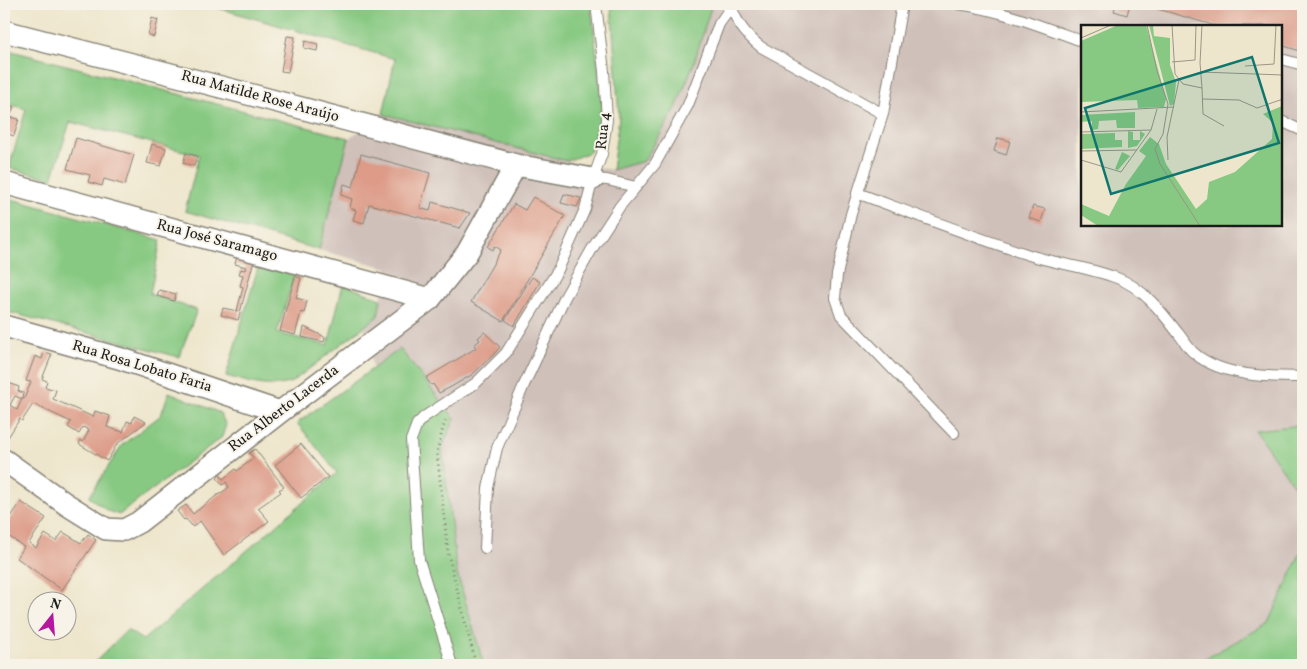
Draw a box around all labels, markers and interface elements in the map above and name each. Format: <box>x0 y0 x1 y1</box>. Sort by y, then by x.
inset map <box>1081 25 1282 226</box>
street label: Rua Matilde Rose Araújo <box>179 66 341 128</box>
street label: Rua 4 <box>592 111 616 151</box>
street label: Rua José Saramago <box>154 215 280 267</box>
street label: Rua Rosa Lobato Faria <box>70 336 214 398</box>
street label: Rua Alberto Lacerda <box>224 360 344 458</box>
north arrow <box>28 592 78 642</box>
text: N <box>48 594 63 616</box>

